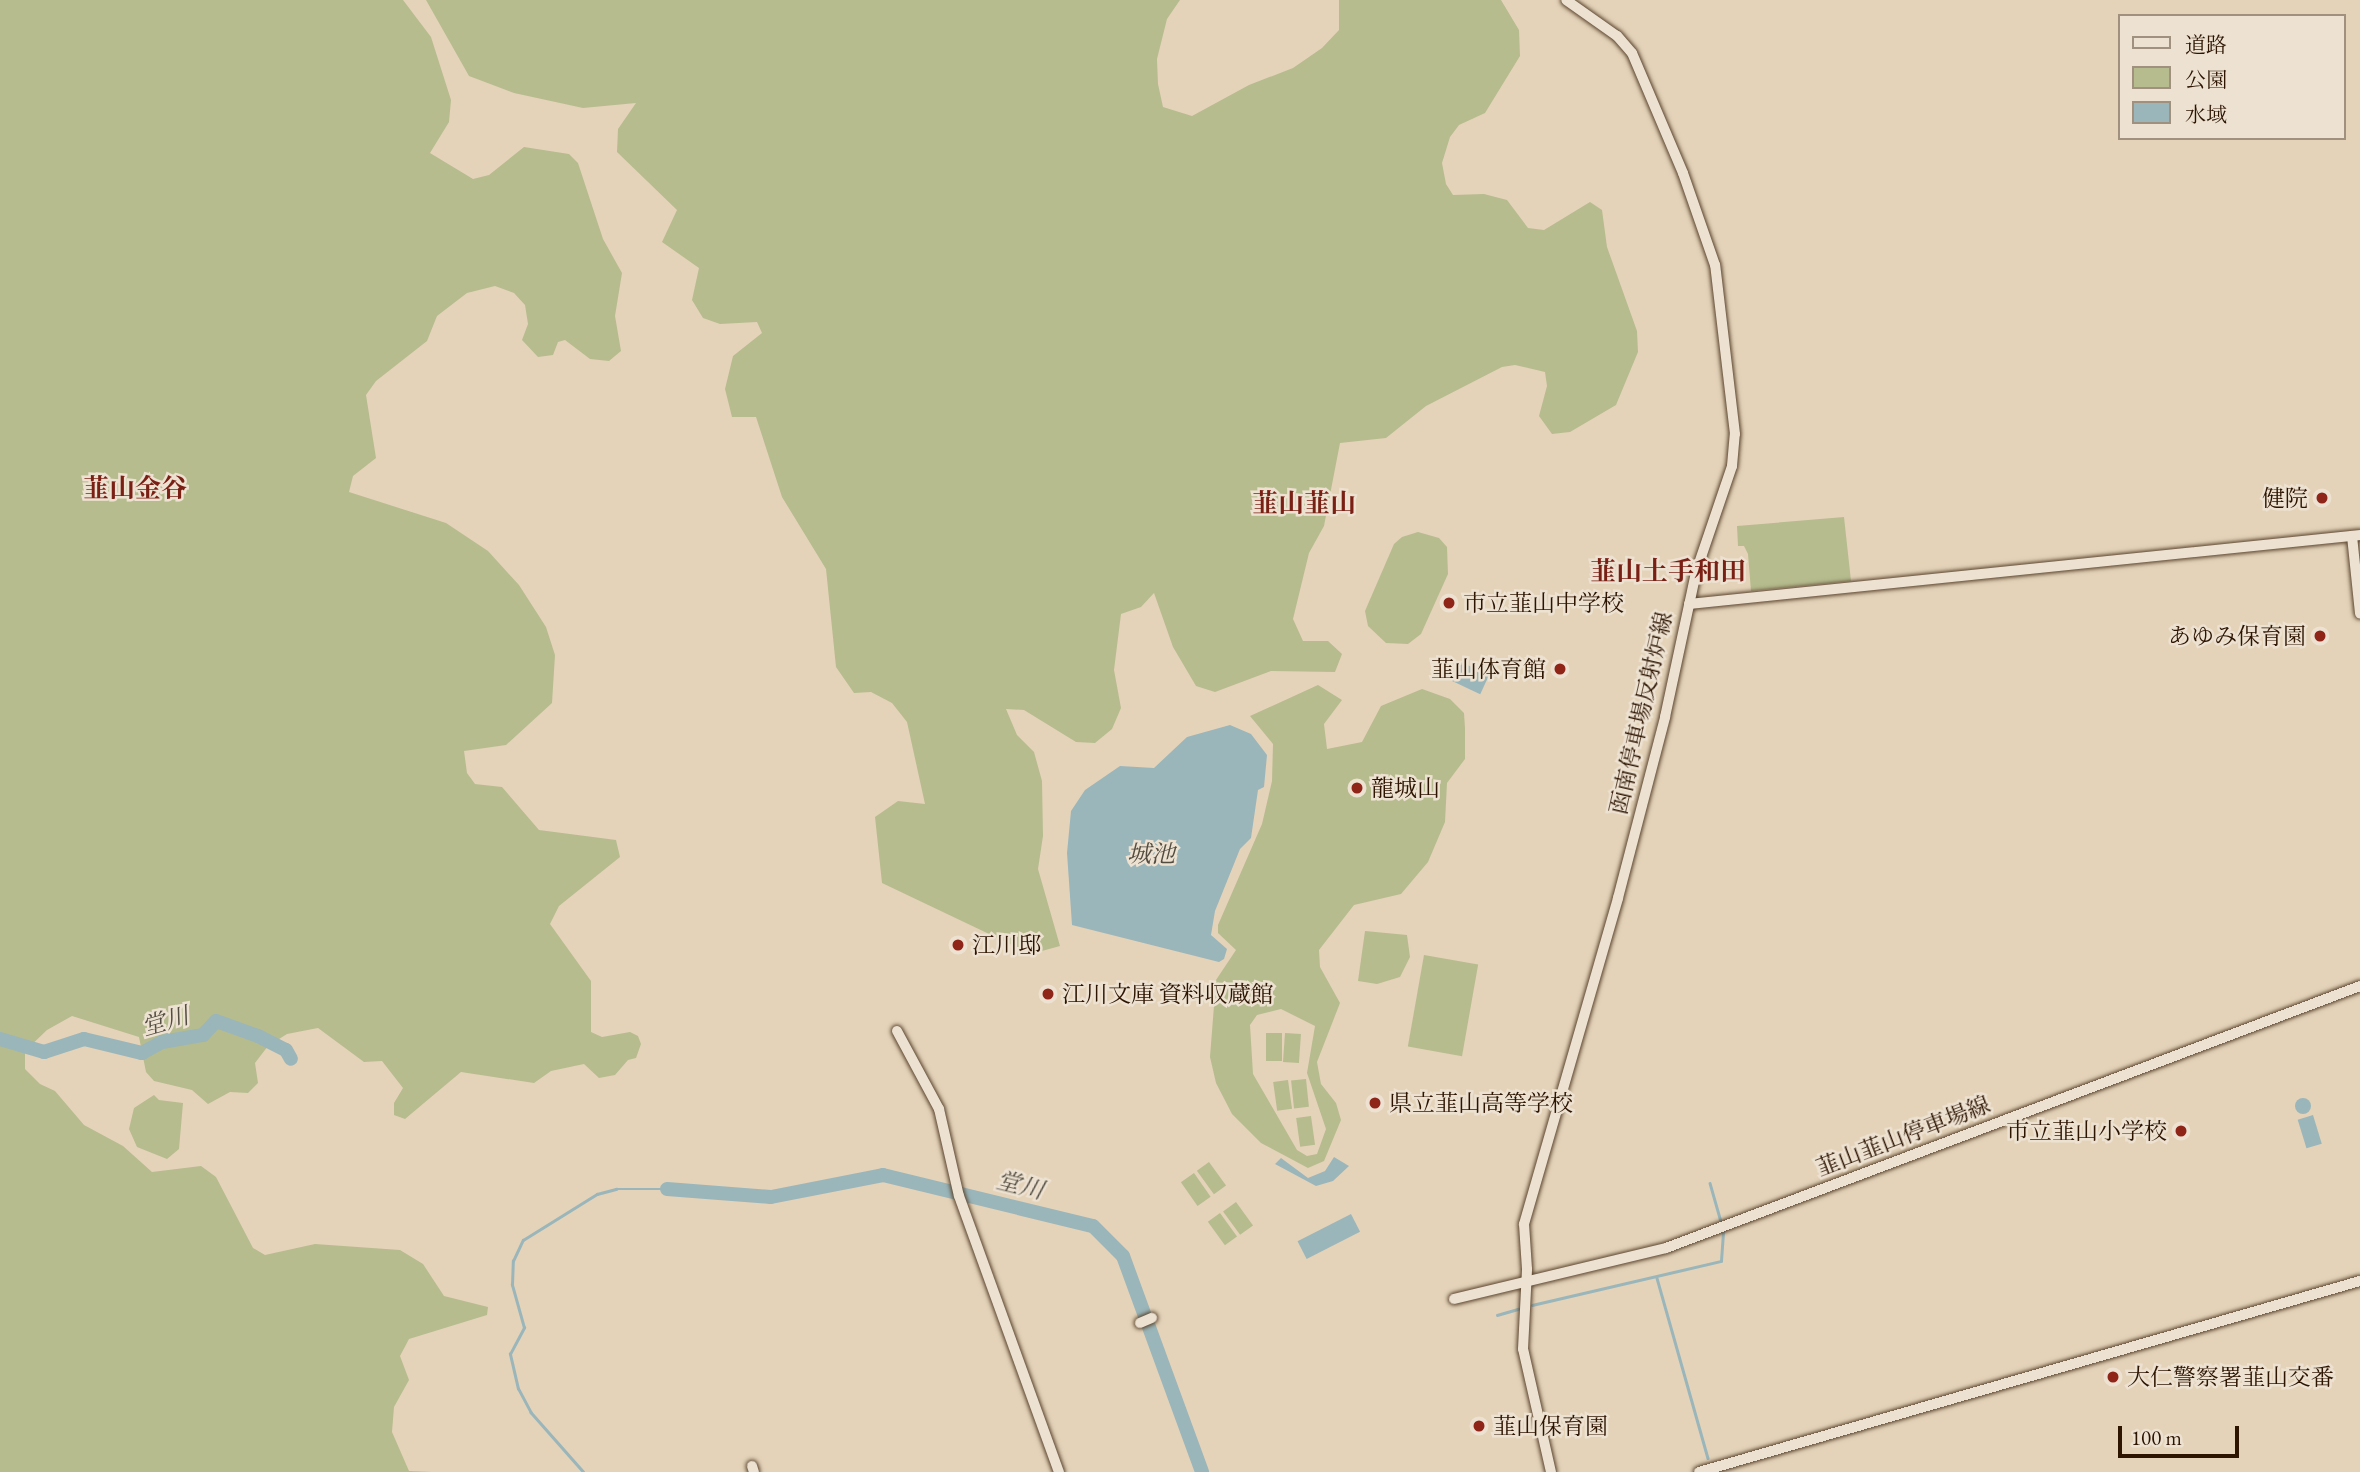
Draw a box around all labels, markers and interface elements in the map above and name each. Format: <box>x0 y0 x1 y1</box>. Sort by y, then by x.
legend <box>2118 14 2346 140</box>
text: 道路 <box>2185 31 2227 58</box>
text: 公園 <box>2185 66 2227 93</box>
text: 水域 <box>2185 101 2227 128</box>
district label: 韮山金谷 <box>83 473 187 505</box>
place label: 健院 <box>2262 484 2308 512</box>
district label: 韮山韮山 <box>1252 488 1356 520</box>
marker: 健院 <box>2314 490 2330 506</box>
district label: 韮山土手和田 <box>1590 556 1746 588</box>
place label: 市立韮山中学校 <box>1463 589 1624 617</box>
marker: 市立韮山中学校 <box>1441 595 1457 611</box>
street label: 函南停車場反射炉線 <box>1604 609 1678 817</box>
place label: あゆみ保育園 <box>2168 622 2306 650</box>
marker: あゆみ保育園 <box>2312 628 2328 644</box>
place label: 韮山体育館 <box>1431 655 1546 683</box>
marker: 韮山体育館 <box>1552 661 1568 677</box>
place label: 龍城山 <box>1371 774 1440 802</box>
marker: 龍城山 <box>1349 780 1365 796</box>
water label: 城池 <box>1127 840 1175 868</box>
place label: 江川邸 <box>972 931 1041 959</box>
marker: 江川邸 <box>950 937 966 953</box>
place label: 江川文庫 資料収蔵館 <box>1062 980 1274 1008</box>
marker: 江川文庫 資料収蔵館 <box>1040 986 1056 1002</box>
water label: 堂川 <box>138 1001 192 1041</box>
place label: 県立韮山高等学校 <box>1389 1089 1573 1117</box>
street label: 韮山韮山停車場線 <box>1812 1090 1994 1182</box>
marker: 県立韮山高等学校 <box>1367 1095 1383 1111</box>
place label: 市立韮山小学校 <box>2006 1117 2167 1145</box>
marker: 市立韮山小学校 <box>2173 1123 2189 1139</box>
water label: 堂川 <box>993 1165 1047 1205</box>
place label: 大仁警察署韮山交番 <box>2127 1363 2334 1391</box>
marker: 大仁警察署韮山交番 <box>2105 1369 2121 1385</box>
place label: 韮山保育園 <box>1493 1412 1608 1440</box>
scale bar <box>2122 1412 2243 1456</box>
marker: 韮山保育園 <box>1471 1418 1487 1434</box>
text: 100 m <box>2131 1424 2182 1451</box>

